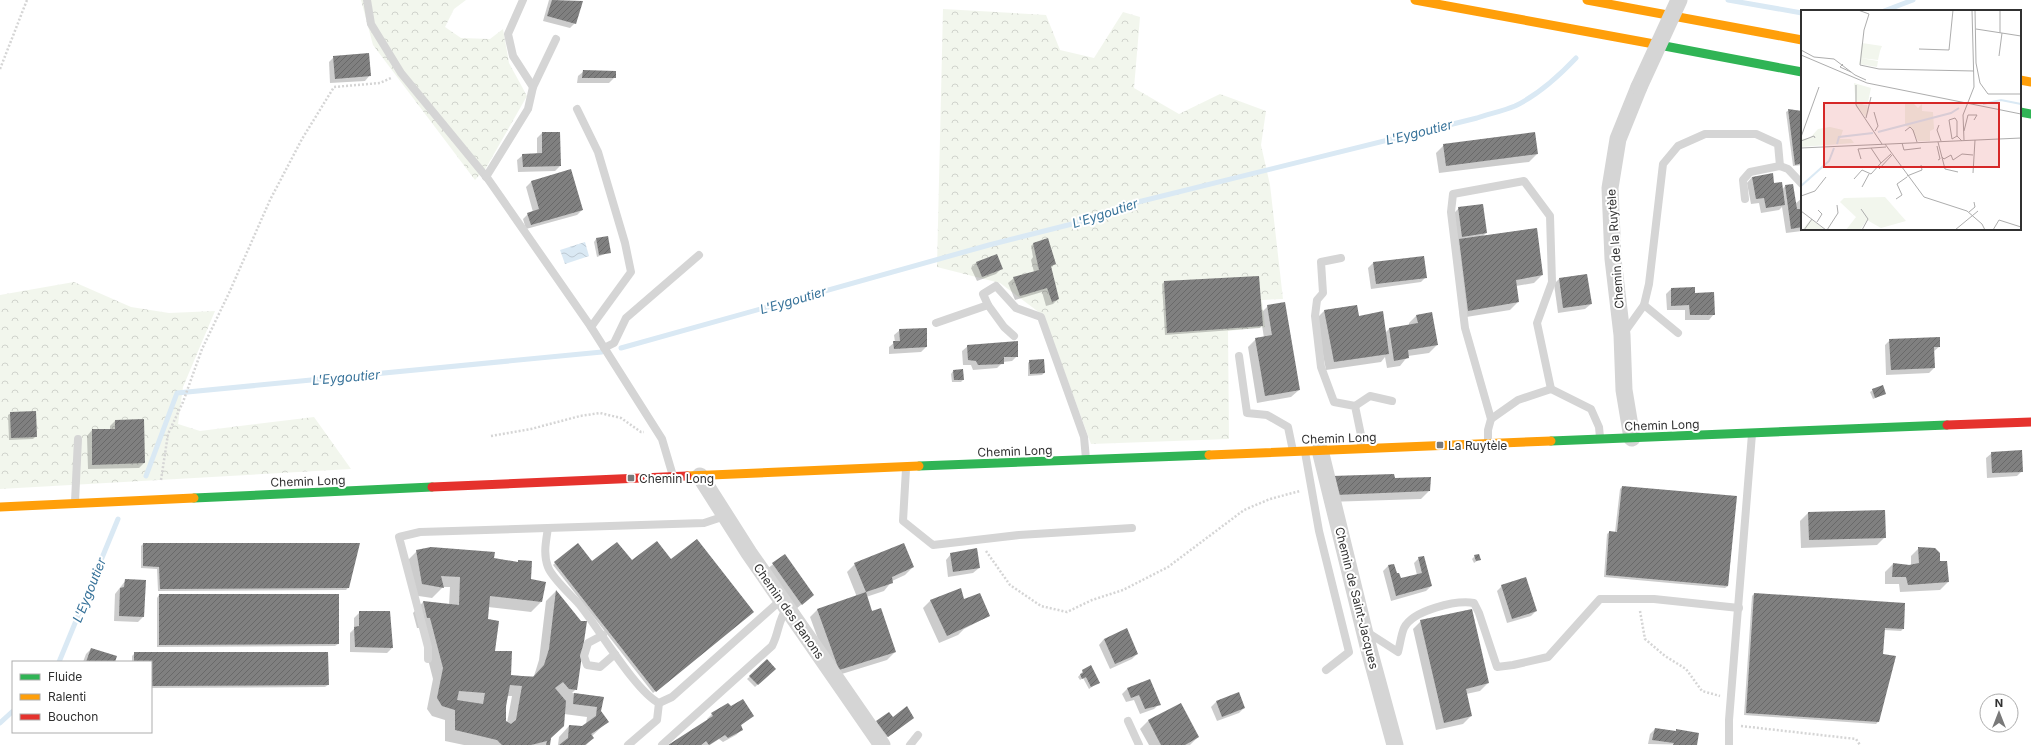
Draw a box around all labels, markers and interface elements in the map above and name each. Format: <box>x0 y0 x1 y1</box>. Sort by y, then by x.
inset map <box>1801 10 2021 230</box>
water label: L'Eygoutier <box>1384 116 1455 148</box>
street label: Chemin de la Ruytèle <box>1603 189 1627 309</box>
water label: L'Eygoutier <box>1070 195 1141 231</box>
water label: L'Eygoutier <box>758 283 829 317</box>
water label: L'Eygoutier <box>311 366 382 388</box>
street label: Chemin Long <box>1624 416 1700 434</box>
street label: Chemin Long <box>1301 429 1377 447</box>
place label: La Ruytèle <box>1448 438 1507 453</box>
marker: La Ruytèle <box>1435 440 1445 450</box>
street label: Chemin Long <box>977 442 1053 460</box>
place label: Chemin Long <box>639 471 714 486</box>
street label: Chemin Long <box>270 472 346 490</box>
marker: Chemin Long <box>626 473 636 483</box>
street label: Chemin de Saint-Jacques <box>1332 525 1382 671</box>
water label: L'Eygoutier <box>69 554 110 625</box>
street label: Chemin des Banons <box>750 560 828 662</box>
legend <box>12 661 152 733</box>
text: Fluide <box>48 669 82 684</box>
text: Ralenti <box>48 689 86 704</box>
north arrow <box>1979 693 2019 733</box>
text: N <box>1995 696 2003 710</box>
text: Bouchon <box>48 709 98 724</box>

